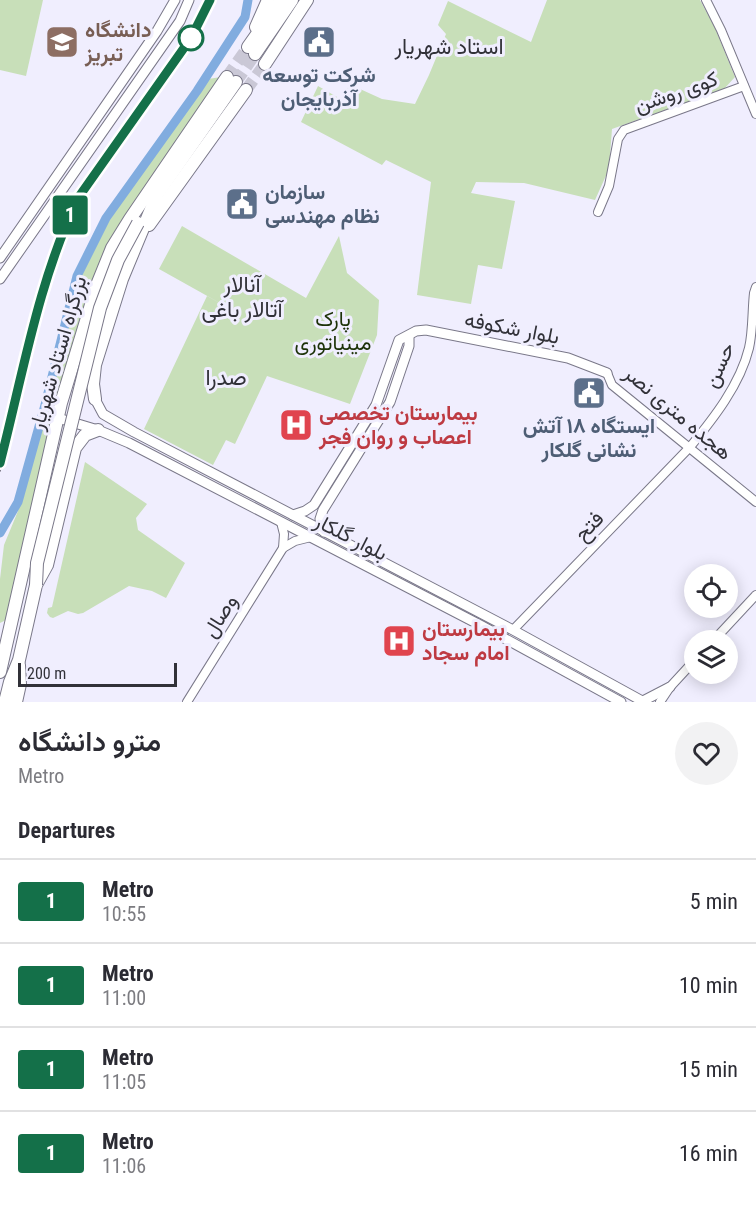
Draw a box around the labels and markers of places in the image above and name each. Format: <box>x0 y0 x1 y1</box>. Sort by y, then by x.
place label: دانشگاه تبریز <box>84 18 152 67</box>
school or university icon: دانشگاه تبریز <box>44 24 80 60</box>
public building icon: شرکت توسعه آذربایجان <box>301 24 337 60</box>
unlabelled marker <box>178 25 204 51</box>
place label: شرکت توسعه آذربایجان <box>262 63 376 112</box>
place label: سازمان نظام مهندسی <box>265 180 380 230</box>
public building icon: سازمان نظام مهندسی <box>224 186 260 222</box>
public building icon: ایستگاه ۱۸ آتش نشانی گلکار <box>571 375 607 411</box>
place label: بیمارستان تخصصی اعصاب و روان فجر <box>318 401 478 450</box>
hospital icon: بیمارستان تخصصی اعصاب و روان فجر <box>278 407 314 443</box>
place label: ایستگاه ۱۸ آتش نشانی گلکار <box>523 414 655 463</box>
place label: بیمارستان امام سجاد <box>422 617 510 667</box>
hospital icon: بیمارستان امام سجاد <box>381 623 417 659</box>

